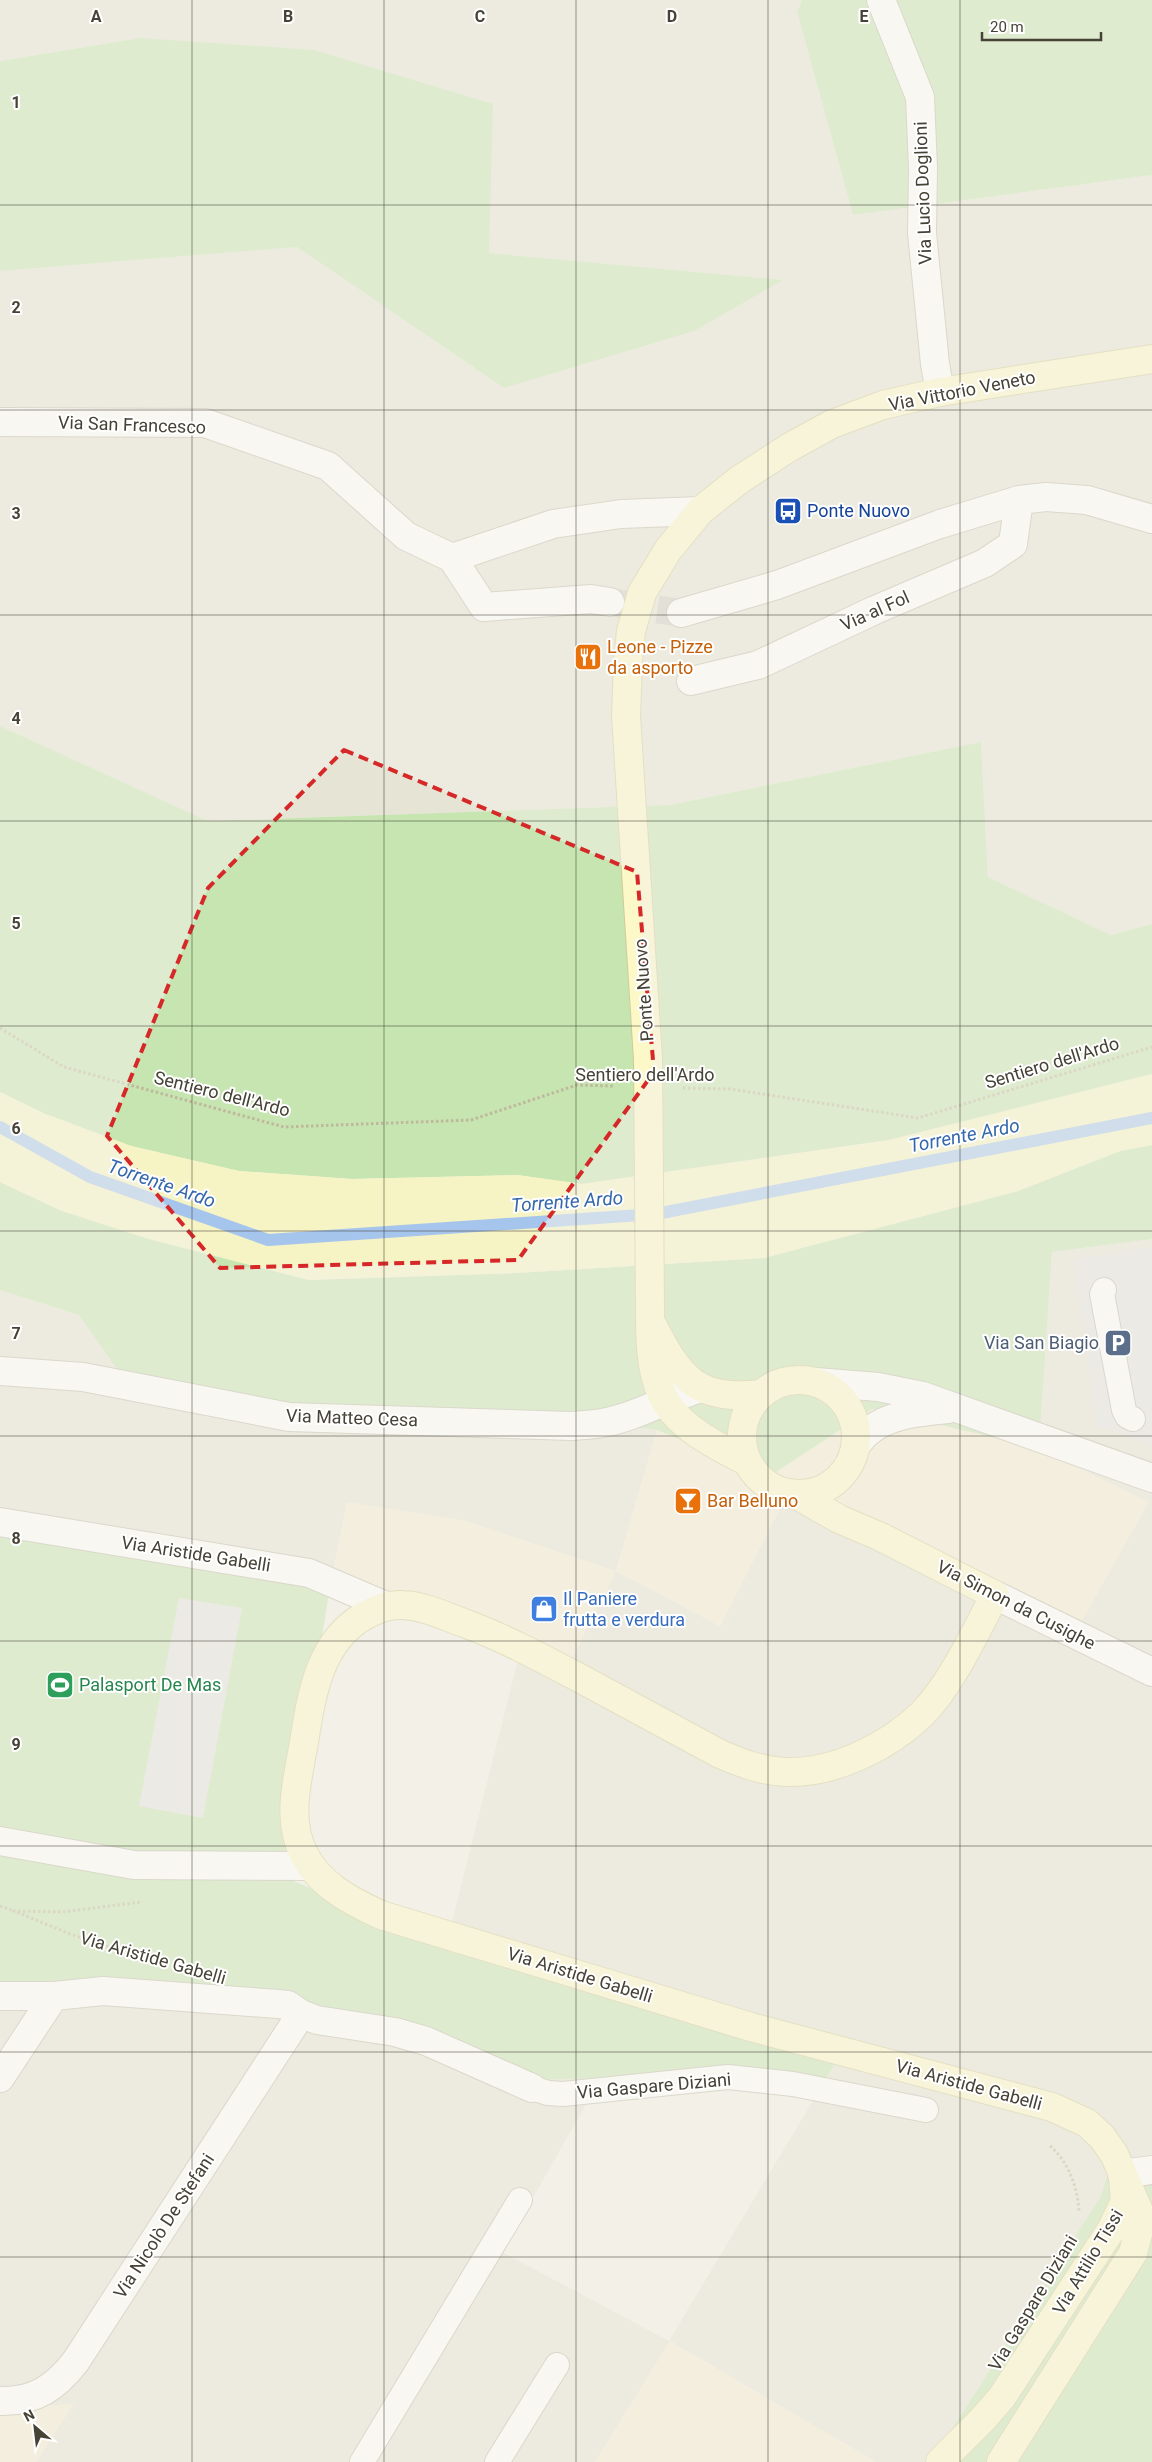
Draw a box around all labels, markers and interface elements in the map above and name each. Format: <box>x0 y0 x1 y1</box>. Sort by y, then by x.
text: A <box>91 7 102 26</box>
text: B <box>283 7 293 26</box>
text: C <box>475 7 485 26</box>
text: D <box>667 7 677 26</box>
text: E <box>860 7 869 26</box>
scale bar <box>982 10 1101 42</box>
text: 20 m <box>990 18 1024 36</box>
text: 1 <box>11 93 21 112</box>
street label: Via Lucio Doglioni <box>910 121 935 265</box>
text: 2 <box>11 298 21 317</box>
street label: Via Vittorio Veneto <box>887 366 1037 415</box>
street label: Via San Francesco <box>58 411 206 438</box>
bus stop icon: Ponte Nuovo <box>773 496 803 526</box>
place label: Ponte Nuovo <box>807 500 910 521</box>
text: 3 <box>11 504 21 523</box>
street label: Via al Fol <box>837 586 912 635</box>
place label: Leone - Pizze da asporto <box>607 636 713 678</box>
restaurant icon: Leone - Pizze da asporto <box>573 642 603 672</box>
text: 4 <box>11 709 21 728</box>
text: 5 <box>11 914 21 933</box>
street label: Ponte Nuovo <box>629 938 658 1042</box>
street label: Sentiero dell'Ardo <box>982 1032 1122 1093</box>
street label: Sentiero dell'Ardo <box>575 1064 715 1085</box>
street label: Sentiero dell'Ardo <box>152 1066 292 1121</box>
water label: Torrente Ardo <box>907 1113 1021 1157</box>
text: 6 <box>11 1119 21 1138</box>
water label: Torrente Ardo <box>105 1154 219 1213</box>
water label: Torrente Ardo <box>510 1186 624 1217</box>
text: 7 <box>11 1324 21 1343</box>
parking icon: Via San Biagio <box>1103 1328 1133 1358</box>
place label: Via San Biagio <box>984 1332 1099 1353</box>
street label: Via Matteo Cesa <box>286 1405 418 1430</box>
bar icon: Bar Belluno <box>673 1486 703 1516</box>
place label: Bar Belluno <box>707 1490 798 1511</box>
text: 8 <box>11 1529 21 1548</box>
street label: Via Aristide Gabelli <box>120 1531 272 1576</box>
street label: Via Simon da Cusighe <box>934 1555 1099 1654</box>
place label: Il Paniere frutta e verdura <box>563 1588 685 1630</box>
shop icon: Il Paniere frutta e verdura <box>529 1594 559 1624</box>
sports icon: Palasport De Mas <box>45 1670 75 1700</box>
place label: Palasport De Mas <box>79 1674 221 1695</box>
text: 9 <box>11 1735 21 1754</box>
street label: Via Aristide Gabelli <box>78 1927 229 1988</box>
street label: Via Aristide Gabelli <box>505 1942 655 2007</box>
street label: Via Aristide Gabelli <box>894 2055 1045 2114</box>
street label: Via Gaspare Diziani <box>576 2068 732 2103</box>
street label: Via Nicolò De Stefani <box>109 2149 218 2302</box>
street label: Via Attilio Tissi <box>1048 2205 1127 2318</box>
street label: Via Gaspare Diziani <box>984 2231 1081 2375</box>
north arrow <box>10 2402 60 2452</box>
text: N <box>21 2406 37 2425</box>

